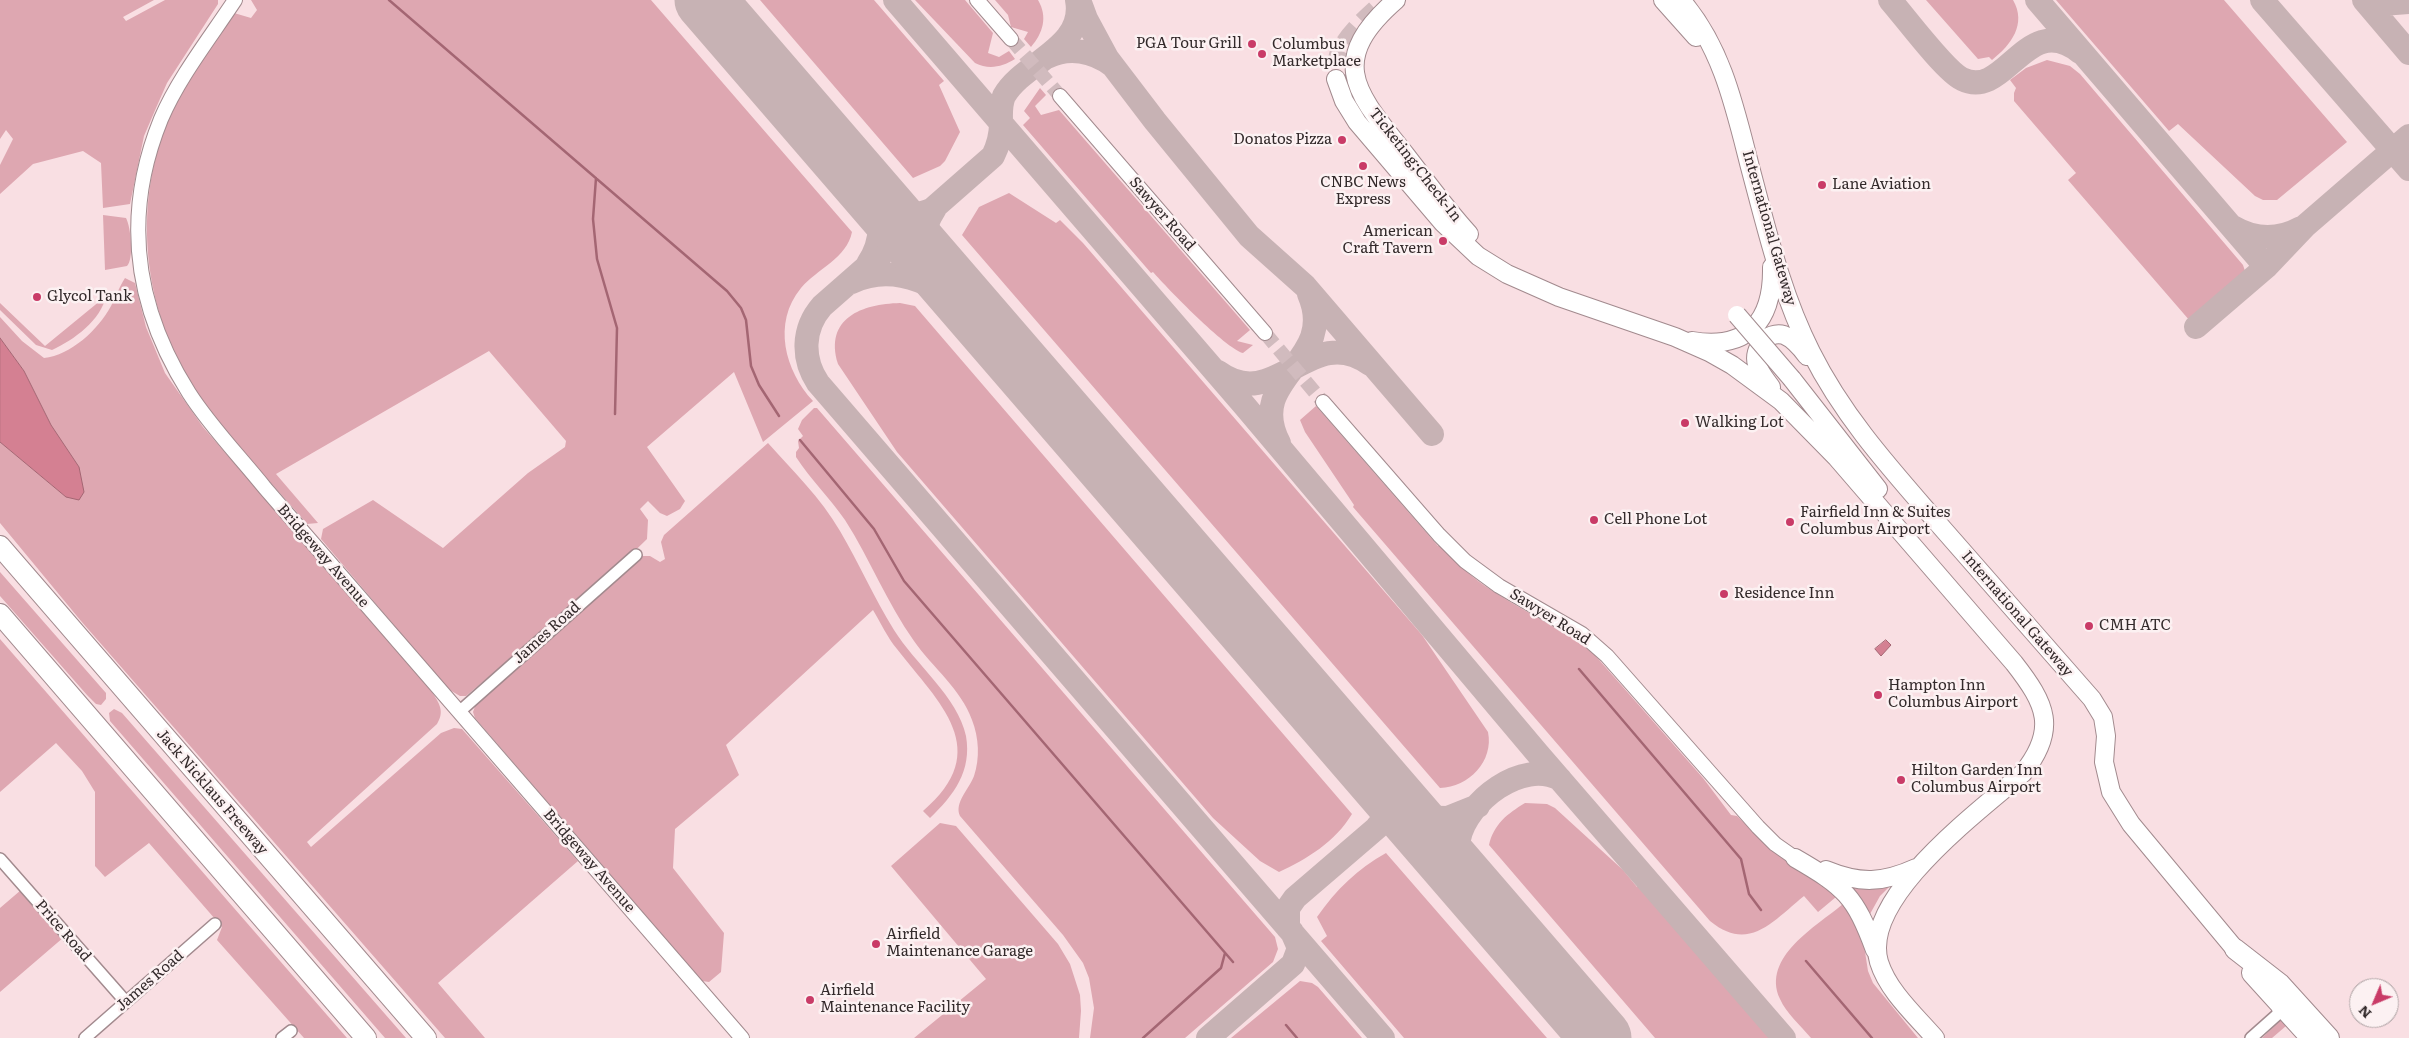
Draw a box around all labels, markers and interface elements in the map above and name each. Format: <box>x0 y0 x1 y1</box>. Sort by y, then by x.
place label: PGA Tour Grill <box>1136 35 1242 53</box>
place label: Columbus Marketplace <box>1272 36 1361 71</box>
marker: PGA Tour Grill <box>1246 38 1258 50</box>
marker: Columbus Marketplace <box>1256 48 1268 60</box>
street label: Ticketing;Check-In <box>1365 104 1465 226</box>
place label: Donatos Pizza <box>1233 131 1332 149</box>
marker: Donatos Pizza <box>1336 134 1348 146</box>
street label: International Gateway <box>1738 148 1800 308</box>
marker: CNBC News Express <box>1357 160 1369 172</box>
street label: Sawyer Road <box>1125 174 1199 254</box>
place label: CNBC News Express <box>1320 174 1406 209</box>
place label: Lane Aviation <box>1832 176 1931 194</box>
marker: Lane Aviation <box>1816 179 1828 191</box>
place label: American Craft Tavern <box>1343 223 1433 258</box>
marker: American Craft Tavern <box>1437 235 1449 247</box>
place label: Glycol Tank <box>47 288 132 306</box>
marker: Glycol Tank <box>31 291 43 303</box>
place label: Walking Lot <box>1695 414 1784 432</box>
marker: Walking Lot <box>1679 417 1691 429</box>
street label: Bridgeway Avenue <box>273 501 373 611</box>
place label: Fairfield Inn & Suites Columbus Airport <box>1800 504 1950 539</box>
place label: Cell Phone Lot <box>1604 511 1707 529</box>
marker: Cell Phone Lot <box>1588 514 1600 526</box>
marker: Fairfield Inn & Suites Columbus Airport <box>1784 516 1796 528</box>
street label: International Gateway <box>1957 547 2077 681</box>
street label: Sawyer Road <box>1506 585 1594 649</box>
place label: Residence Inn <box>1734 585 1834 603</box>
marker: Residence Inn <box>1718 588 1730 600</box>
street label: James Road <box>510 598 584 668</box>
place label: CMH ATC <box>2099 617 2171 635</box>
marker: CMH ATC <box>2083 620 2095 632</box>
place label: Hampton Inn Columbus Airport <box>1888 677 2018 712</box>
marker: Hampton Inn Columbus Airport <box>1872 689 1884 701</box>
street label: Jack Nicklaus Freeway <box>152 725 272 859</box>
place label: Hilton Garden Inn Columbus Airport <box>1911 762 2043 797</box>
marker: Hilton Garden Inn Columbus Airport <box>1895 774 1907 786</box>
street label: Bridgeway Avenue <box>539 806 639 916</box>
street label: Price Road <box>31 897 95 965</box>
place label: Airfield Maintenance Garage <box>886 926 1033 961</box>
marker: Airfield Maintenance Garage <box>870 938 882 950</box>
street label: James Road <box>112 947 188 1015</box>
north arrow <box>2349 978 2399 1028</box>
place label: Airfield Maintenance Facility <box>820 982 970 1017</box>
marker: Airfield Maintenance Facility <box>804 994 816 1006</box>
text: N <box>2353 1002 2375 1024</box>

